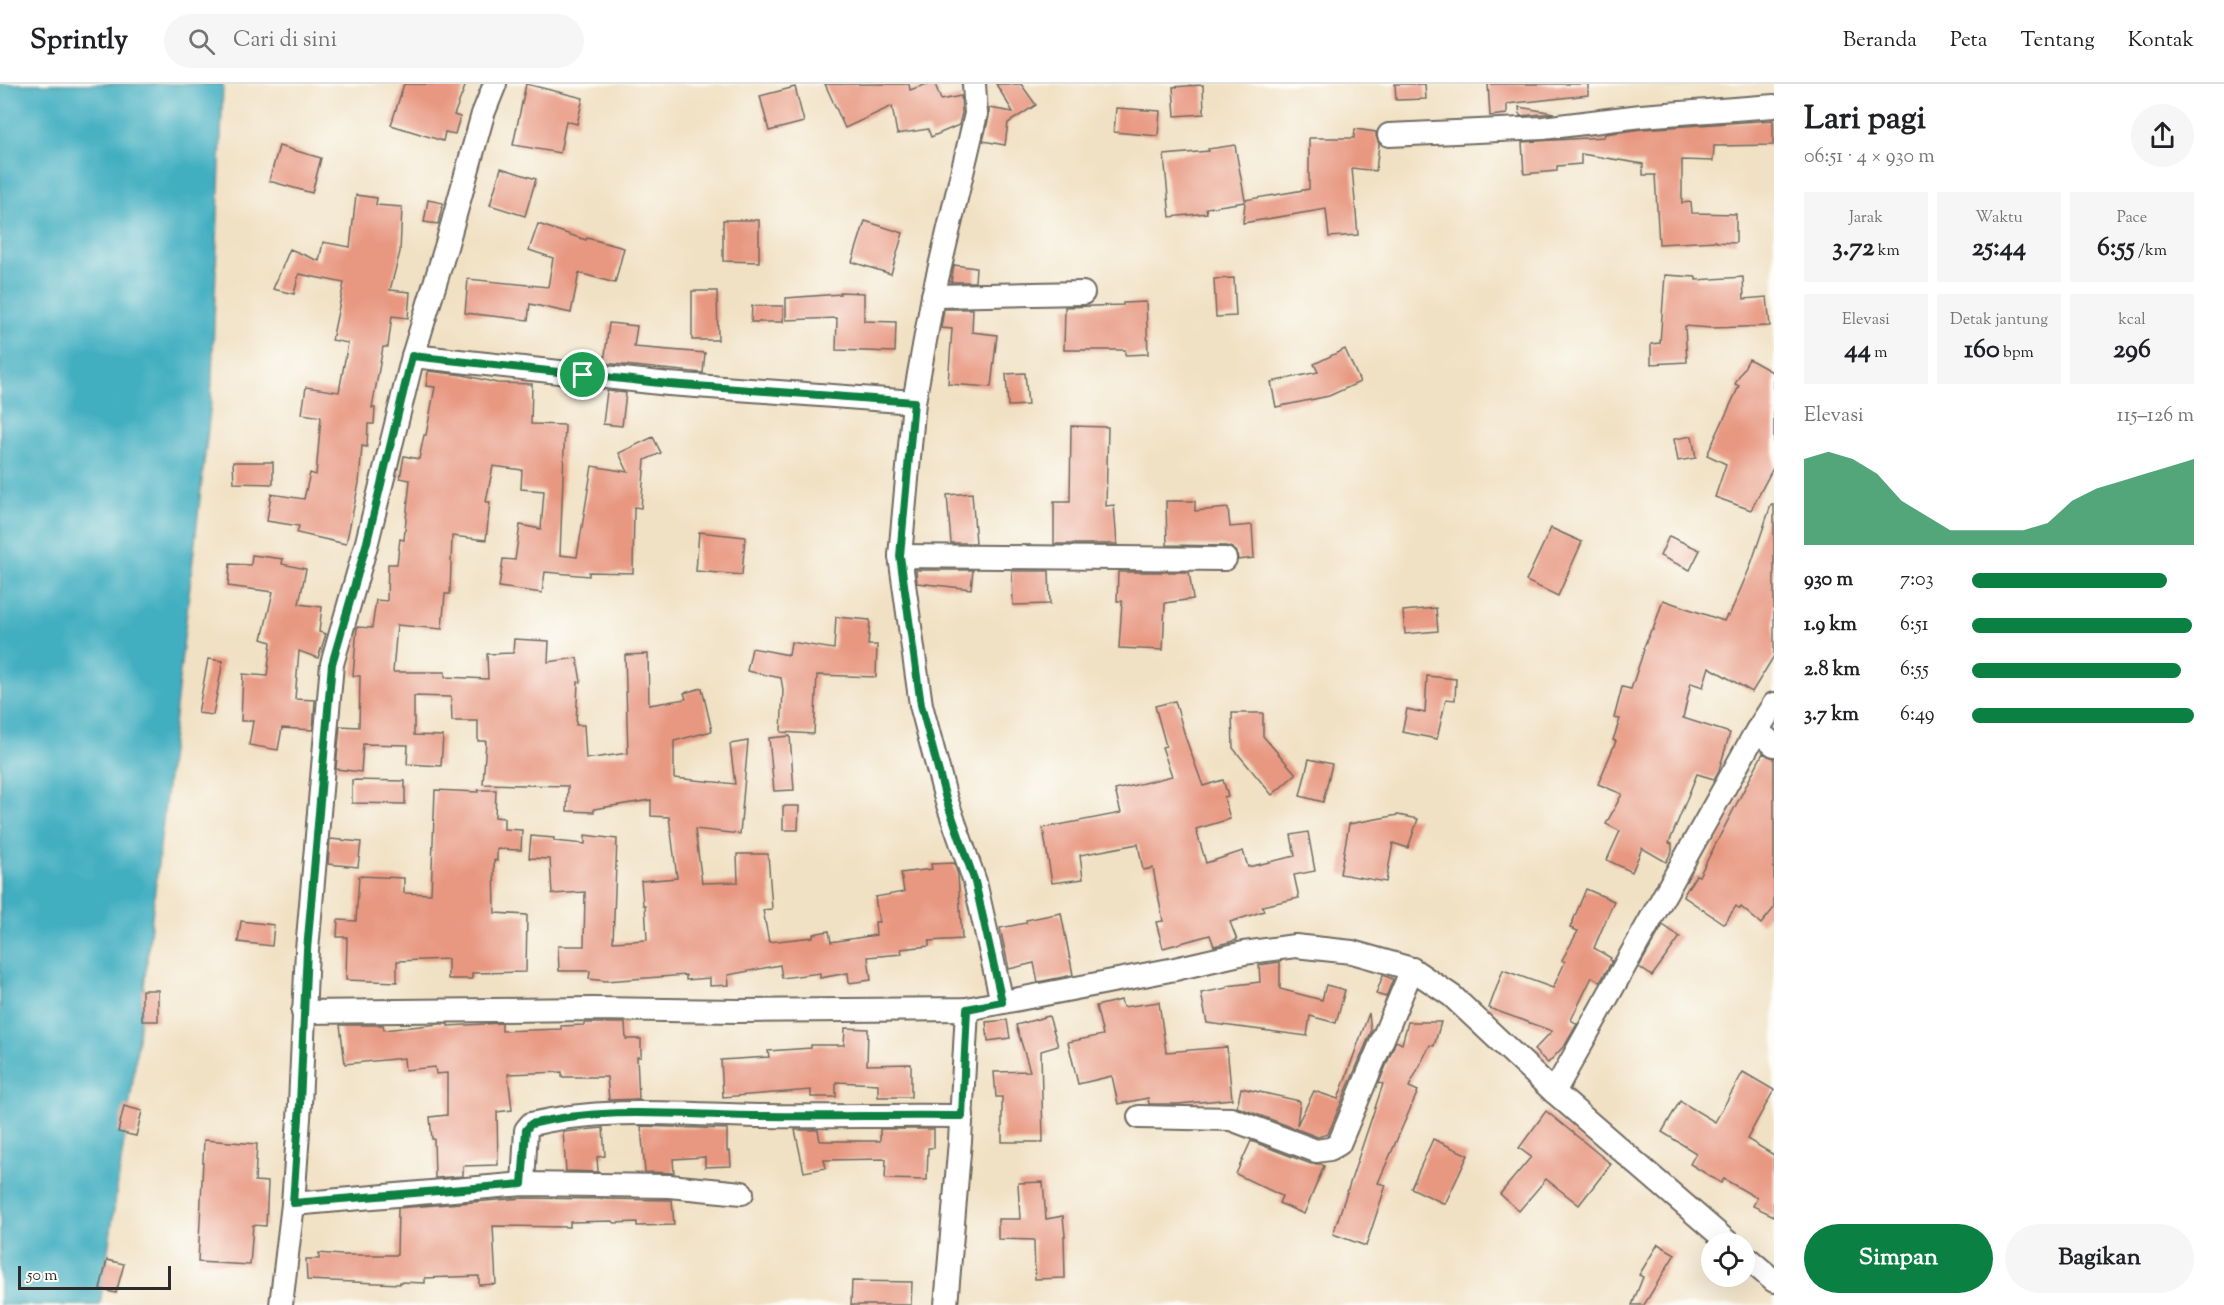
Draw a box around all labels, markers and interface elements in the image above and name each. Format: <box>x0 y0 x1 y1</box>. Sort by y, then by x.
search box <box>164 14 584 68</box>
text: Sprintly <box>30 21 128 61</box>
icon: search <box>185 25 218 58</box>
text: Cari di sini <box>233 25 337 57</box>
text: Beranda <box>1843 26 1917 56</box>
text: Peta <box>1950 26 1988 56</box>
text: Tentang <box>2021 26 2095 56</box>
text: Kontak <box>2128 26 2194 56</box>
text: Lari pagi <box>1804 96 1926 144</box>
button: share <box>2131 104 2194 167</box>
text: 06:51 · 4 × 930 m <box>1804 143 1935 172</box>
text: Jarak <box>1849 207 1883 230</box>
text: Waktu <box>1975 207 2023 230</box>
text: Pace <box>2117 207 2147 230</box>
text: 3.72 <box>1832 230 1874 267</box>
text: 25:44 <box>1972 230 2026 267</box>
text: 6:55 <box>2097 230 2135 267</box>
text: km <box>1874 240 1900 263</box>
text: /km <box>2135 240 2167 263</box>
text: Elevasi <box>1842 309 1890 332</box>
text: Detak jantung <box>1950 309 2048 332</box>
text: kcal <box>2118 309 2146 332</box>
text: 44 <box>1845 332 1871 369</box>
text: 160 <box>1964 332 2000 369</box>
text: 296 <box>2113 332 2151 369</box>
text: m <box>1871 342 1887 365</box>
text: bpm <box>2000 342 2034 365</box>
pin <box>557 349 608 400</box>
icon: arrive <box>566 358 599 391</box>
text: Elevasi <box>1804 402 1864 431</box>
text: 115–126 m <box>2117 402 2194 431</box>
text: 930 m <box>1804 566 1853 595</box>
text: 7:03 <box>1900 566 1934 595</box>
text: 1.9 km <box>1804 611 1857 640</box>
text: 6:51 <box>1900 611 1929 640</box>
text: 2.8 km <box>1804 656 1860 685</box>
text: 6:55 <box>1900 656 1929 685</box>
text: 3.7 km <box>1804 701 1859 730</box>
text: 6:49 <box>1900 701 1935 730</box>
button: Simpan <box>1804 1224 1993 1293</box>
button: Bagikan <box>2005 1224 2194 1293</box>
map controls <box>1701 1233 1755 1287</box>
button: locate <box>1701 1233 1755 1287</box>
scale bar <box>18 1263 171 1290</box>
text: 50 m <box>27 1265 58 1288</box>

